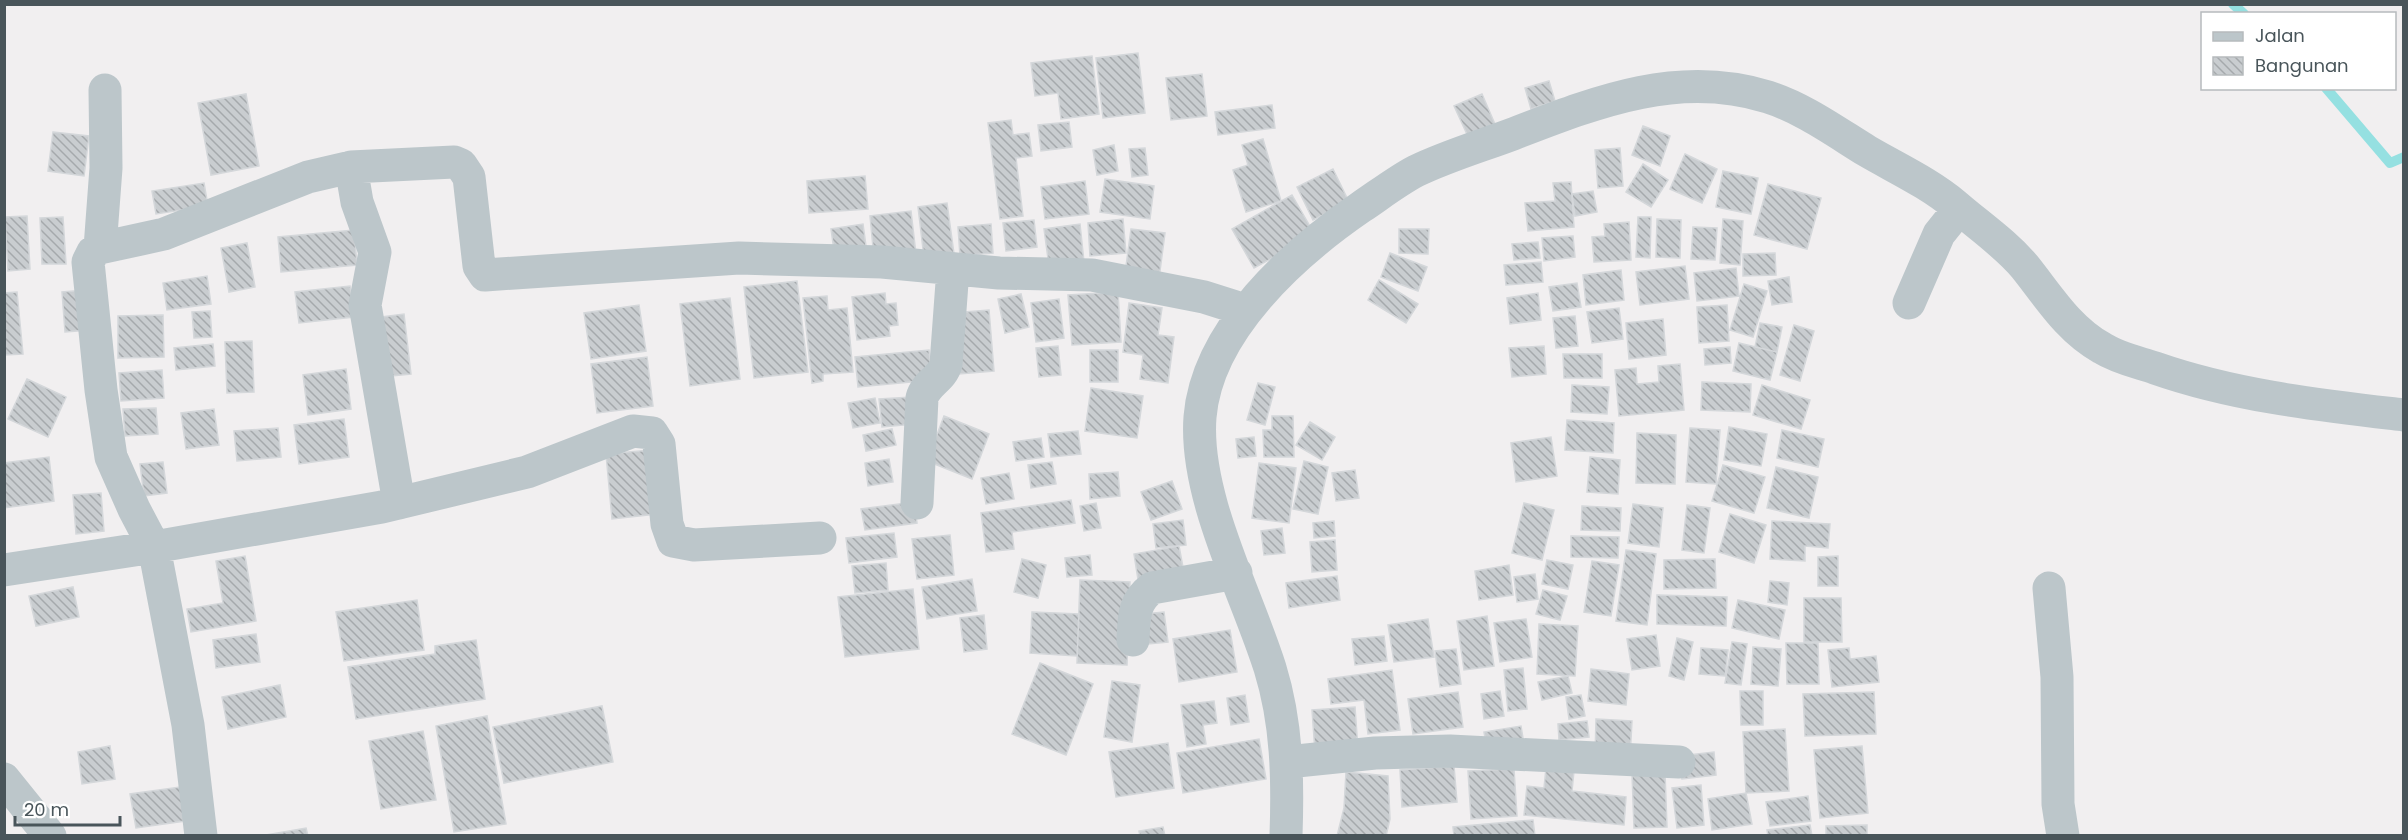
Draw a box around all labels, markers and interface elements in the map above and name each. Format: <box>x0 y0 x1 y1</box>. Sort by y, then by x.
legend <box>2201 12 2396 90</box>
text: Jalan <box>2255 23 2305 48</box>
text: Bangunan <box>2255 53 2349 78</box>
scale bar <box>15 789 120 827</box>
text: 20 m <box>24 797 69 822</box>

